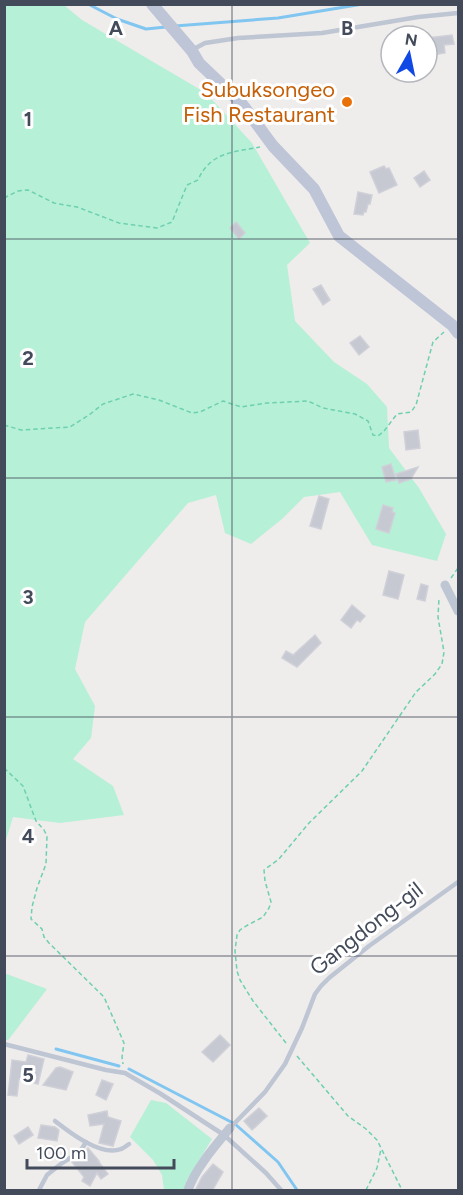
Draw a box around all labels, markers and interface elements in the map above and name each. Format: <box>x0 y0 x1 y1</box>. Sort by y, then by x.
text: A <box>109 16 124 40</box>
text: B <box>341 16 353 40</box>
north arrow <box>379 24 439 84</box>
text: N <box>404 29 419 50</box>
place label: Subuksongeo Fish Restaurant <box>183 76 335 128</box>
marker: Subuksongeo Fish Restaurant <box>340 95 354 109</box>
text: 1 <box>24 107 32 131</box>
text: 2 <box>22 346 34 370</box>
text: 3 <box>22 585 34 609</box>
text: 4 <box>22 824 35 848</box>
street label: Gangdong-gil <box>304 876 428 981</box>
text: 5 <box>22 1063 34 1087</box>
scale bar <box>27 1132 174 1170</box>
text: 100 m <box>36 1142 86 1164</box>

